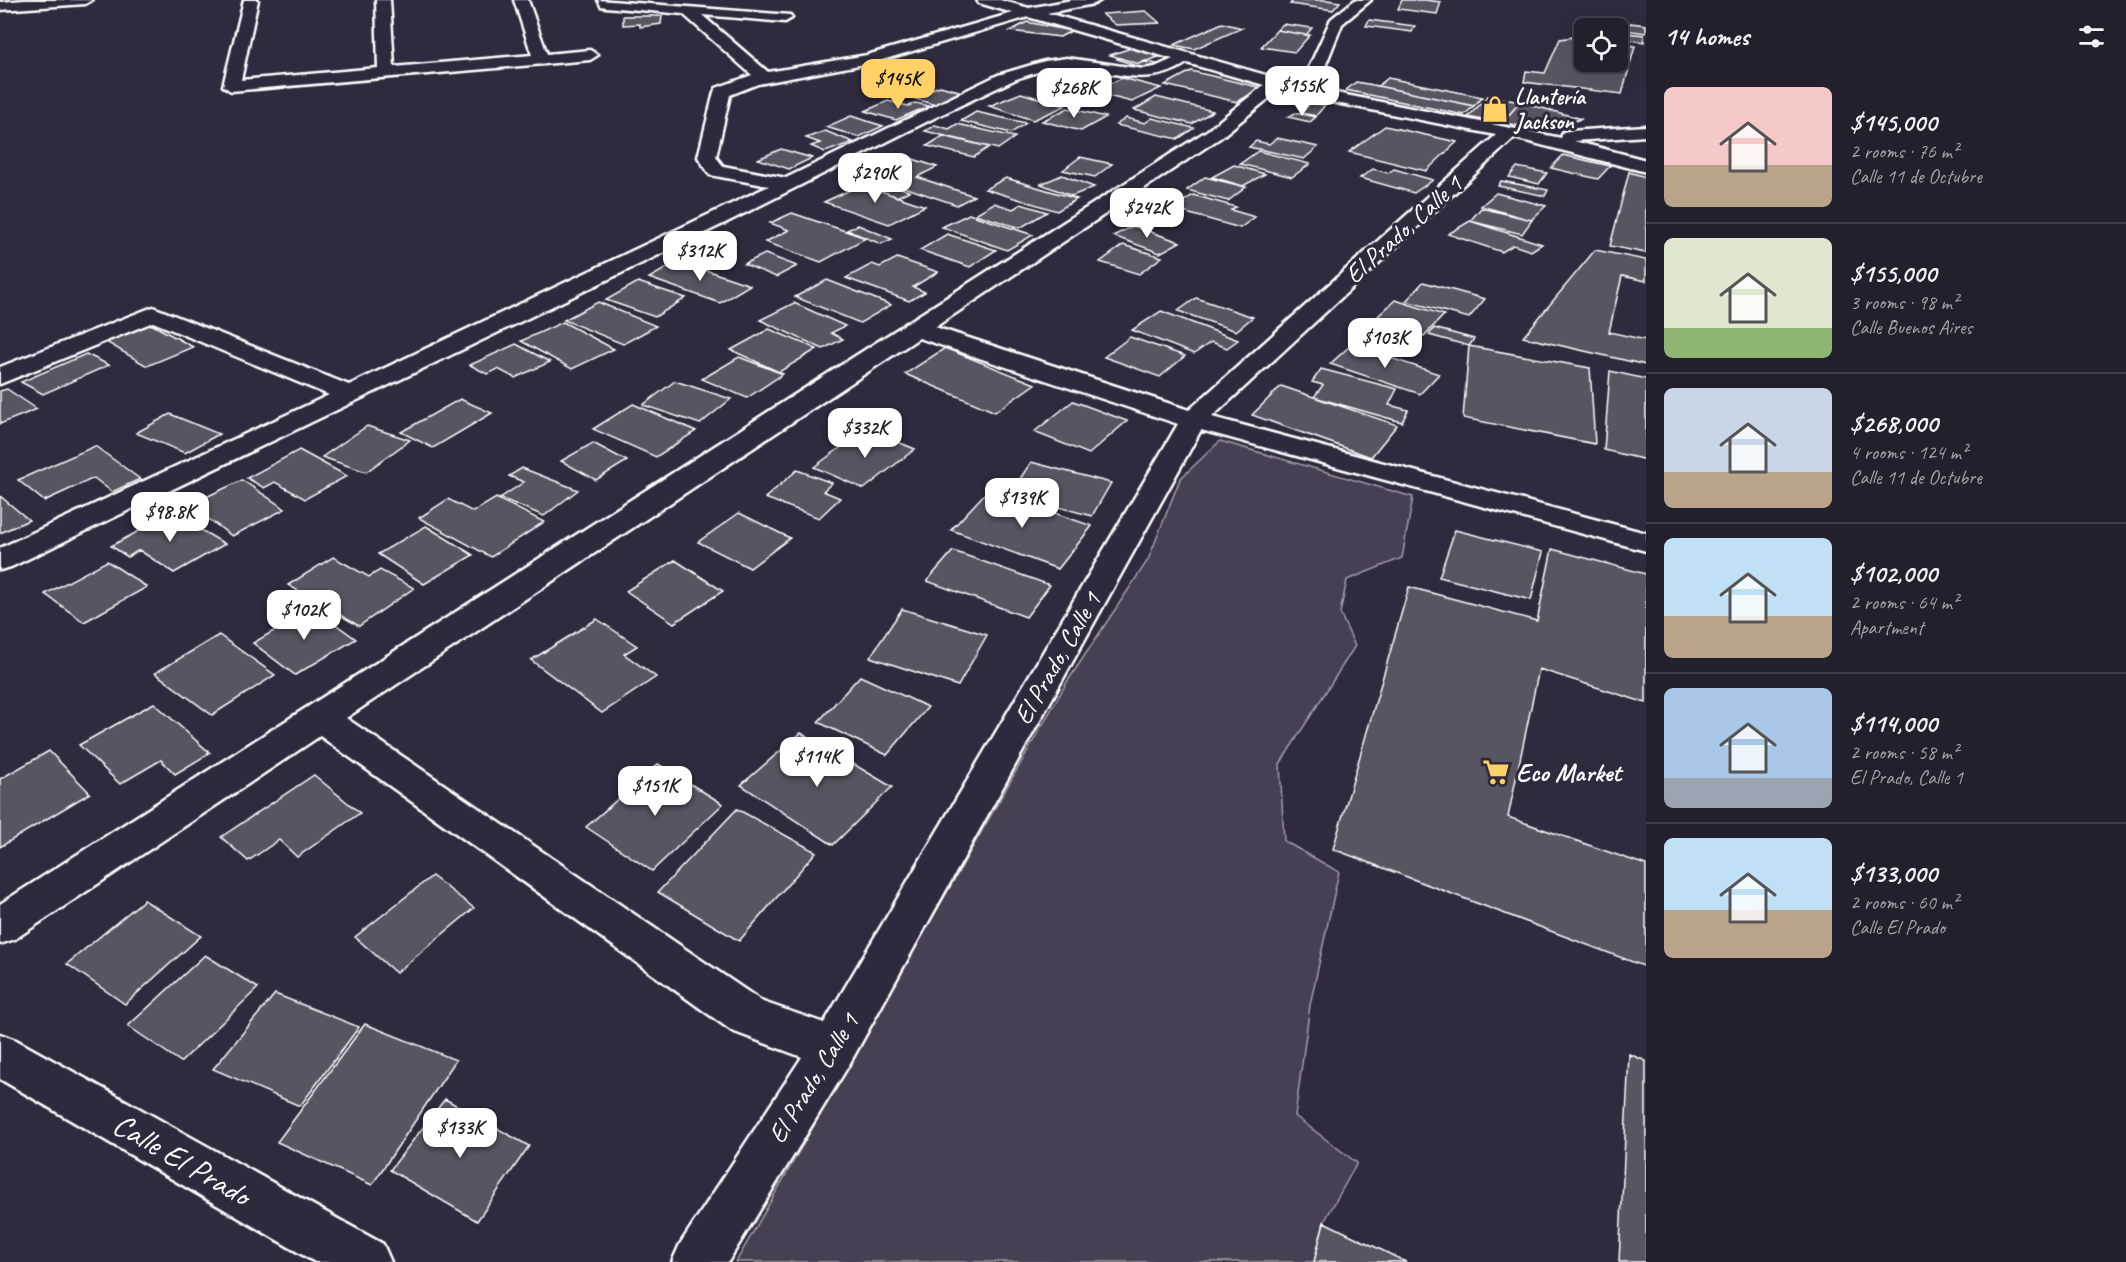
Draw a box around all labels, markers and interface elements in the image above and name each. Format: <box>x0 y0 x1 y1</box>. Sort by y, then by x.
map controls <box>1574 18 1628 72</box>
button: locate <box>1574 18 1628 72</box>
text: 14 homes <box>1664 20 1749 53</box>
icon: filters <box>2075 20 2108 53</box>
pin: $145K <box>856 59 940 110</box>
text: $145K <box>875 66 921 91</box>
pin: $155K <box>1260 66 1344 117</box>
pin: $268K <box>1032 68 1116 119</box>
text: $155K <box>1279 73 1325 98</box>
text: $268K <box>1051 75 1097 100</box>
place label: Llantería Jackson <box>1513 83 1587 136</box>
shop icon: Llantería Jackson <box>1480 94 1510 124</box>
text: $145,000 <box>1850 106 1937 139</box>
icon: home <box>1712 111 1784 183</box>
text: 2 rooms · 76 m² <box>1850 139 1958 164</box>
pin: $290K <box>833 153 917 204</box>
text: $290K <box>852 160 898 185</box>
text: Calle 11 de Octubre <box>1850 164 1982 189</box>
street label: El Prado, Calle 1 <box>1338 167 1470 291</box>
pin: $242K <box>1105 188 1189 239</box>
text: $242K <box>1124 195 1170 220</box>
pin: $312K <box>658 231 742 282</box>
text: $312K <box>677 238 723 263</box>
text: $155,000 <box>1850 257 1936 290</box>
icon: home <box>1712 262 1784 334</box>
text: 3 rooms · 98 m² <box>1850 290 1958 315</box>
text: Calle Buenos Aires <box>1850 315 1972 340</box>
pin: $103K <box>1343 318 1427 369</box>
text: $103K <box>1362 325 1408 350</box>
text: $268,000 <box>1850 407 1938 440</box>
pin: $332K <box>823 408 907 459</box>
icon: home <box>1712 412 1784 484</box>
text: $332K <box>842 415 888 440</box>
text: 4 rooms · 124 m² <box>1850 440 1967 465</box>
text: Calle 11 de Octubre <box>1850 465 1982 490</box>
pin: $139K <box>980 478 1064 529</box>
text: $139K <box>999 485 1045 510</box>
pin: $98.8K <box>121 492 219 543</box>
text: $98.8K <box>145 499 195 524</box>
text: $102,000 <box>1850 557 1937 590</box>
icon: home <box>1712 562 1784 634</box>
street label: El Prado, Calle 1 <box>1006 585 1109 730</box>
pin: $102K <box>262 590 346 641</box>
text: 2 rooms · 64 m² <box>1850 590 1958 615</box>
text: $102K <box>281 597 327 622</box>
text: Apartment <box>1850 615 1923 640</box>
text: $114,000 <box>1850 707 1937 740</box>
icon: home <box>1712 712 1784 784</box>
pin: $114K <box>775 737 859 788</box>
text: 2 rooms · 58 m² <box>1850 740 1958 765</box>
text: $114K <box>794 744 840 769</box>
place label: Eco Market <box>1516 756 1623 789</box>
supermarket icon: Eco Market <box>1481 757 1511 787</box>
text: El Prado, Calle 1 <box>1850 765 1963 790</box>
pin: $151K <box>613 766 697 817</box>
text: $151K <box>632 773 678 798</box>
text: $133,000 <box>1850 857 1937 890</box>
icon: home <box>1712 862 1784 934</box>
text: 2 rooms · 60 m² <box>1850 890 1958 915</box>
text: Calle El Prado <box>1850 915 1945 940</box>
street label: El Prado, Calle 1 <box>760 1006 867 1149</box>
street label: Calle El Prado <box>106 1104 261 1217</box>
pin: $133K <box>418 1108 502 1159</box>
text: $133K <box>437 1115 483 1140</box>

